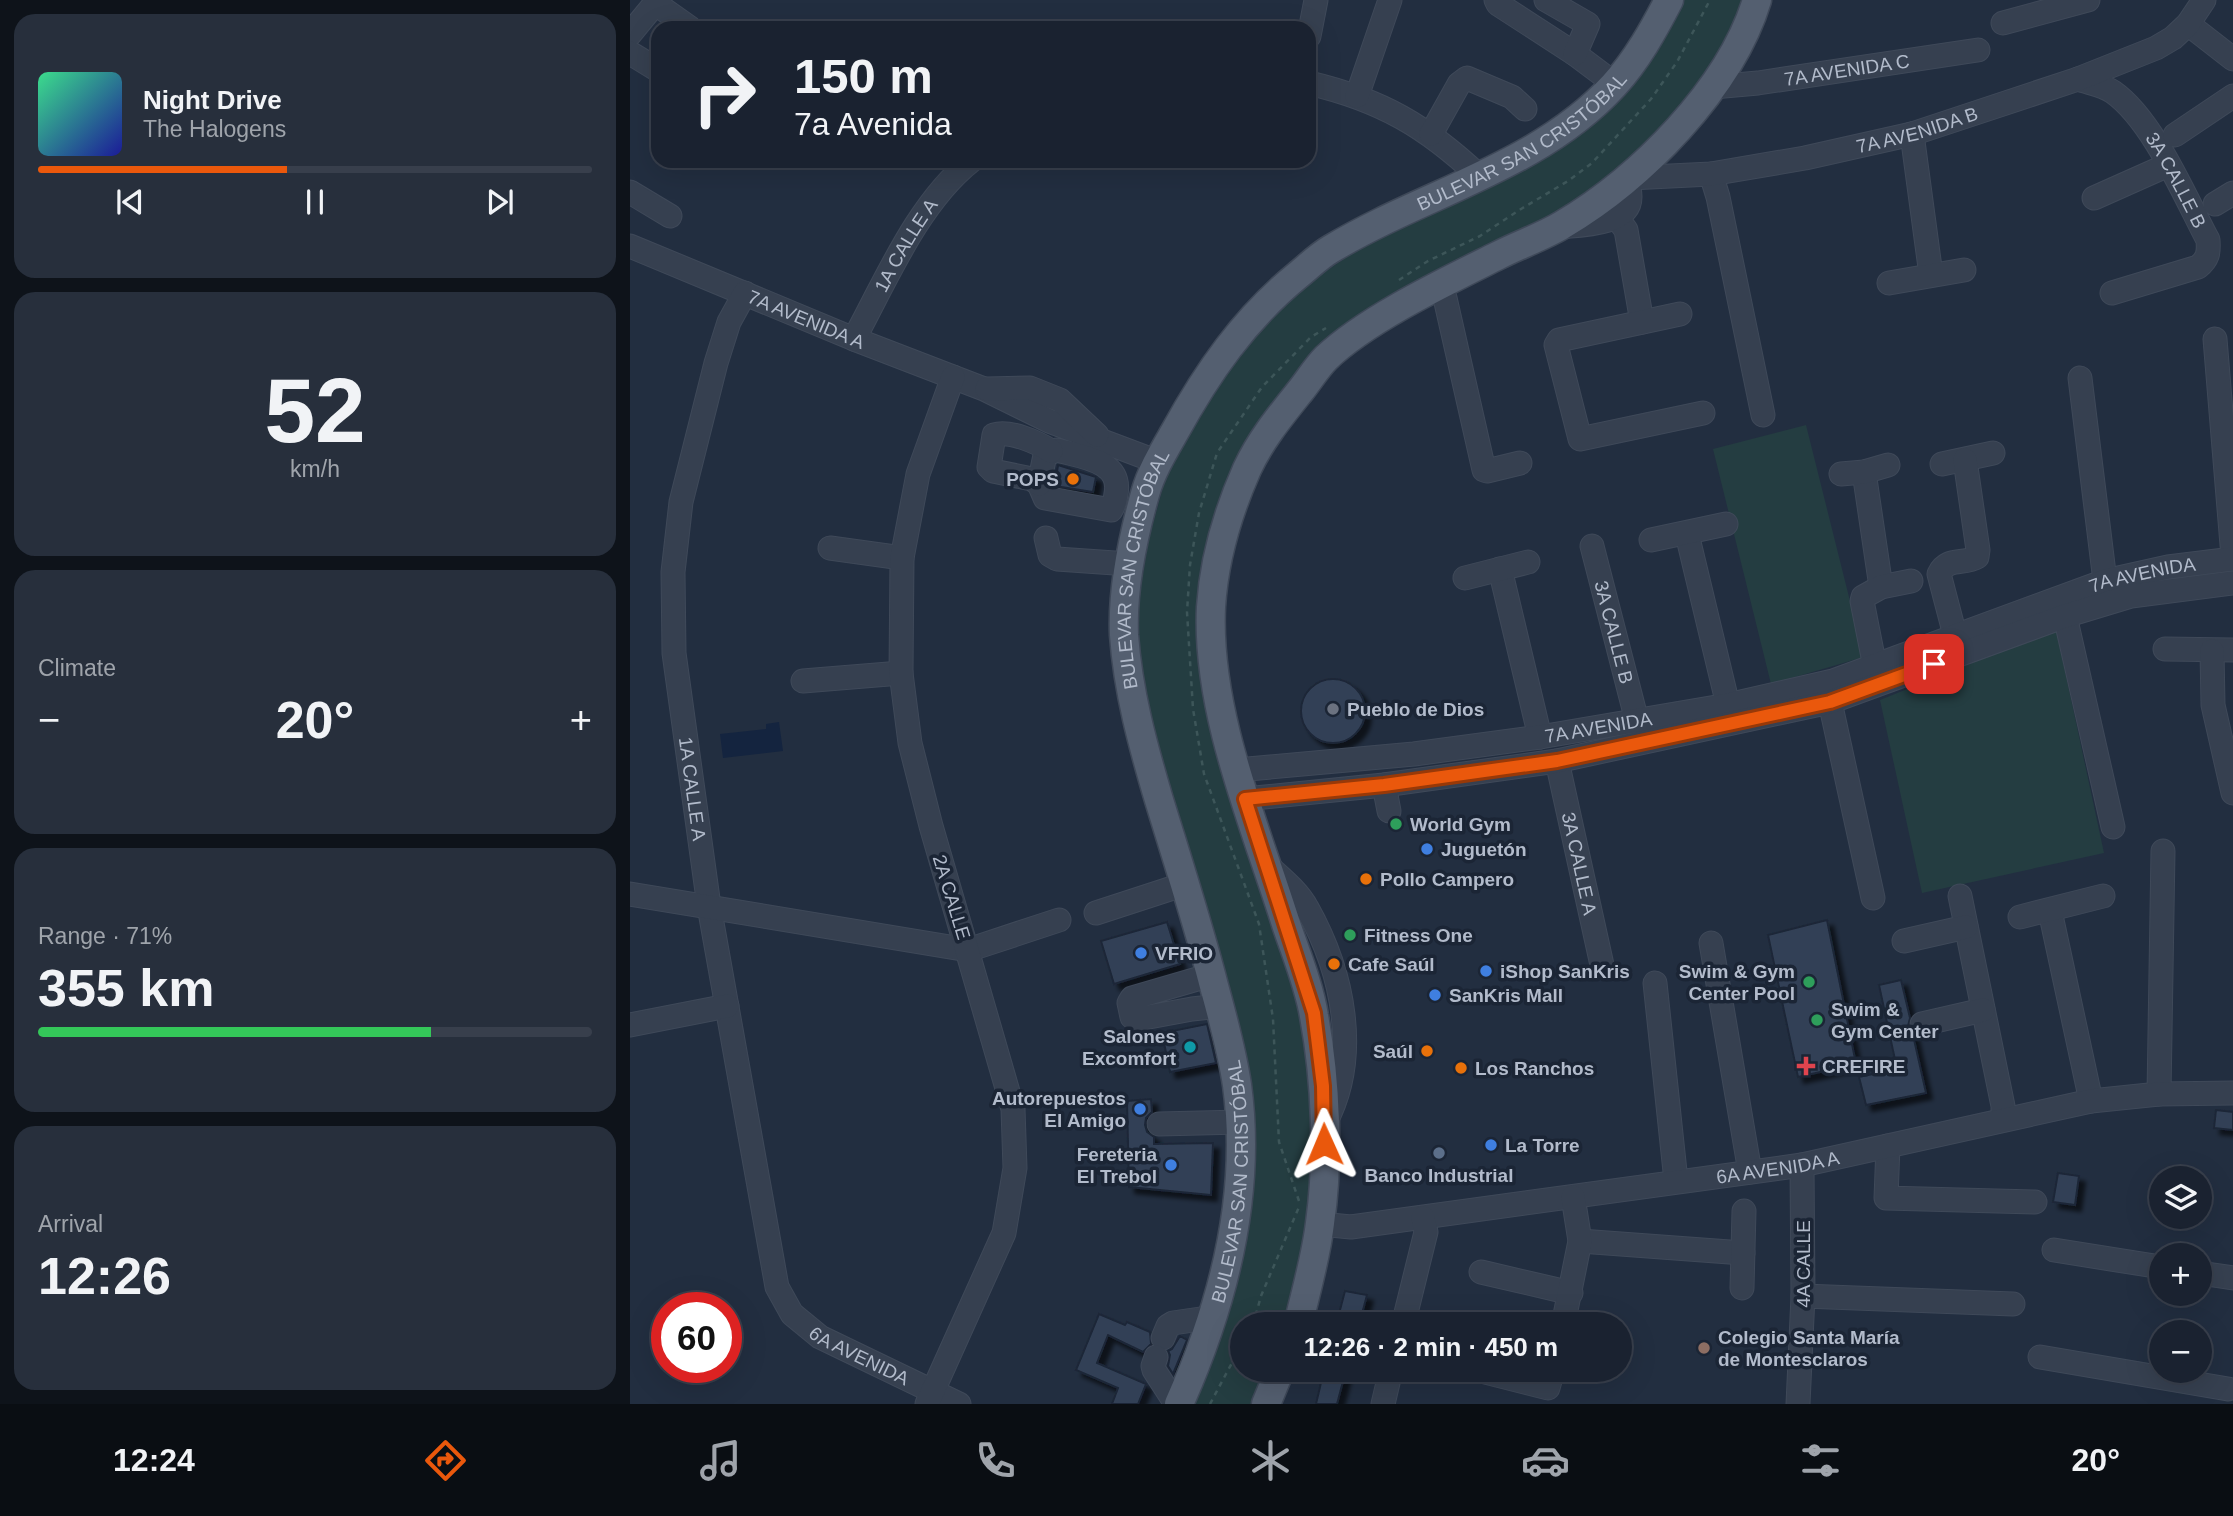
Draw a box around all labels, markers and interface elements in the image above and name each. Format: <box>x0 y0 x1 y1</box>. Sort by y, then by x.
icon: right <box>679 49 770 140</box>
text: 150 m <box>794 49 933 103</box>
street label: 7A AVENIDA C <box>1783 50 1911 90</box>
street label: BULEVAR SAN CRISTÓBAL <box>1414 69 1631 215</box>
text: Night Drive <box>143 85 282 115</box>
street label: 7A AVENIDA B <box>1854 103 1981 157</box>
text: 7a Avenida <box>794 106 952 142</box>
text: The Halogens <box>143 116 286 142</box>
street label: 3A CALLE B <box>2141 128 2210 232</box>
icon: previous <box>111 183 149 221</box>
icon: pause <box>296 183 334 221</box>
icon: next <box>481 183 519 221</box>
street label: 1A CALLE A <box>870 195 942 296</box>
street label: 7A AVENIDA A <box>745 286 868 353</box>
text: 52 <box>264 360 366 461</box>
street label: BULEVAR SAN CRISTÓBAL <box>1114 446 1173 691</box>
text: km/h <box>290 456 340 482</box>
place label: POPS <box>1006 469 1059 490</box>
marker: POPS <box>1065 471 1081 487</box>
street label: 7A AVENIDA <box>2086 554 2197 597</box>
street label: 3A CALLE B <box>1590 579 1637 686</box>
pin <box>1904 634 1964 694</box>
icon: arrive <box>1915 645 1953 683</box>
text: Climate <box>38 655 116 681</box>
text: 20° <box>276 691 354 749</box>
text: − <box>38 699 60 741</box>
text: + <box>570 699 592 741</box>
place label: Pueblo de Dios <box>1347 699 1484 720</box>
marker: Pueblo de Dios <box>1325 701 1341 717</box>
street label: 7A AVENIDA <box>1543 708 1654 747</box>
street label: 1A CALLE A <box>675 736 710 842</box>
street label: 3A CALLE A <box>1558 810 1601 917</box>
place label: World Gym <box>1410 814 1511 835</box>
marker: World Gym <box>1388 816 1404 832</box>
place label: Juguetón <box>1441 839 1527 860</box>
marker: Juguetón <box>1419 841 1435 857</box>
street label: 2A CALLE <box>929 852 974 942</box>
place label: Pollo Campero <box>1380 869 1514 890</box>
marker: Pollo Campero <box>1358 871 1374 887</box>
text: Range · 71% <box>38 923 172 949</box>
place label: Fitness One <box>1364 925 1473 946</box>
marker: Fitness One <box>1342 927 1358 943</box>
place label: VFRIO <box>1155 943 1213 964</box>
marker: VFRIO <box>1133 945 1149 961</box>
place label: Cafe Saúl <box>1348 954 1435 975</box>
marker: Cafe Saúl <box>1326 956 1342 972</box>
text: 355 km <box>38 959 214 1017</box>
place label: iShop SanKris <box>1500 961 1630 982</box>
place label: Swim & Gym Center Pool <box>1679 961 1795 1004</box>
marker: iShop SanKris <box>1478 963 1494 979</box>
marker: Swim & Gym Center Pool <box>1801 974 1817 990</box>
place label: SanKris Mall <box>1449 985 1563 1006</box>
marker: SanKris Mall <box>1427 987 1443 1003</box>
place label: Swim & Gym Center <box>1831 999 1939 1042</box>
marker: Swim & Gym Center <box>1809 1012 1825 1028</box>
place label: Salones Excomfort <box>1082 1026 1177 1069</box>
marker: Salones Excomfort <box>1182 1039 1198 1055</box>
place label: Saúl <box>1373 1041 1413 1062</box>
marker: Saúl <box>1419 1043 1435 1059</box>
marker: CREFIRE <box>1796 1056 1816 1076</box>
place label: CREFIRE <box>1822 1056 1905 1077</box>
street label: BULEVAR SAN CRISTÓBAL <box>1207 1058 1252 1305</box>
place label: Los Ranchos <box>1475 1058 1594 1079</box>
marker: Los Ranchos <box>1453 1060 1469 1076</box>
place label: Autorepuestos El Amigo <box>992 1088 1126 1131</box>
marker: Autorepuestos El Amigo <box>1132 1101 1148 1117</box>
position arrow <box>1287 1107 1361 1181</box>
place label: La Torre <box>1505 1135 1580 1156</box>
marker: La Torre <box>1483 1137 1499 1153</box>
place label: Fereteria El Trebol <box>1077 1144 1157 1187</box>
marker: Banco Industrial <box>1431 1145 1447 1161</box>
street label: 6A AVENIDA A <box>1715 1147 1842 1188</box>
marker: Fereteria El Trebol <box>1163 1157 1179 1173</box>
place label: Banco Industrial <box>1365 1165 1513 1186</box>
map controls <box>2149 1166 2212 1383</box>
button: layers <box>2149 1166 2212 1229</box>
text: Arrival <box>38 1211 103 1237</box>
street label: 4A CALLE <box>1793 1220 1814 1308</box>
button: + <box>2149 1243 2212 1306</box>
text: 12:26 <box>38 1247 171 1305</box>
speed limit sign: 60 <box>651 1292 742 1383</box>
button: − <box>2149 1320 2212 1383</box>
street label: 6A AVENIDA <box>805 1322 913 1389</box>
place label: Colegio Santa María de Montesclaros <box>1718 1327 1900 1370</box>
text: 12:26 · 2 min · 450 m <box>1304 1332 1558 1362</box>
marker: Colegio Santa María de Montesclaros <box>1696 1340 1712 1356</box>
icon: directions <box>421 1436 470 1485</box>
icon: music <box>696 1436 745 1485</box>
icon: phone <box>971 1436 1020 1485</box>
icon: climate <box>1246 1436 1295 1485</box>
icon: car <box>1521 1436 1570 1485</box>
icon: filters <box>1796 1436 1845 1485</box>
text: 12:24 <box>113 1442 195 1478</box>
text: 20° <box>2072 1442 2120 1478</box>

